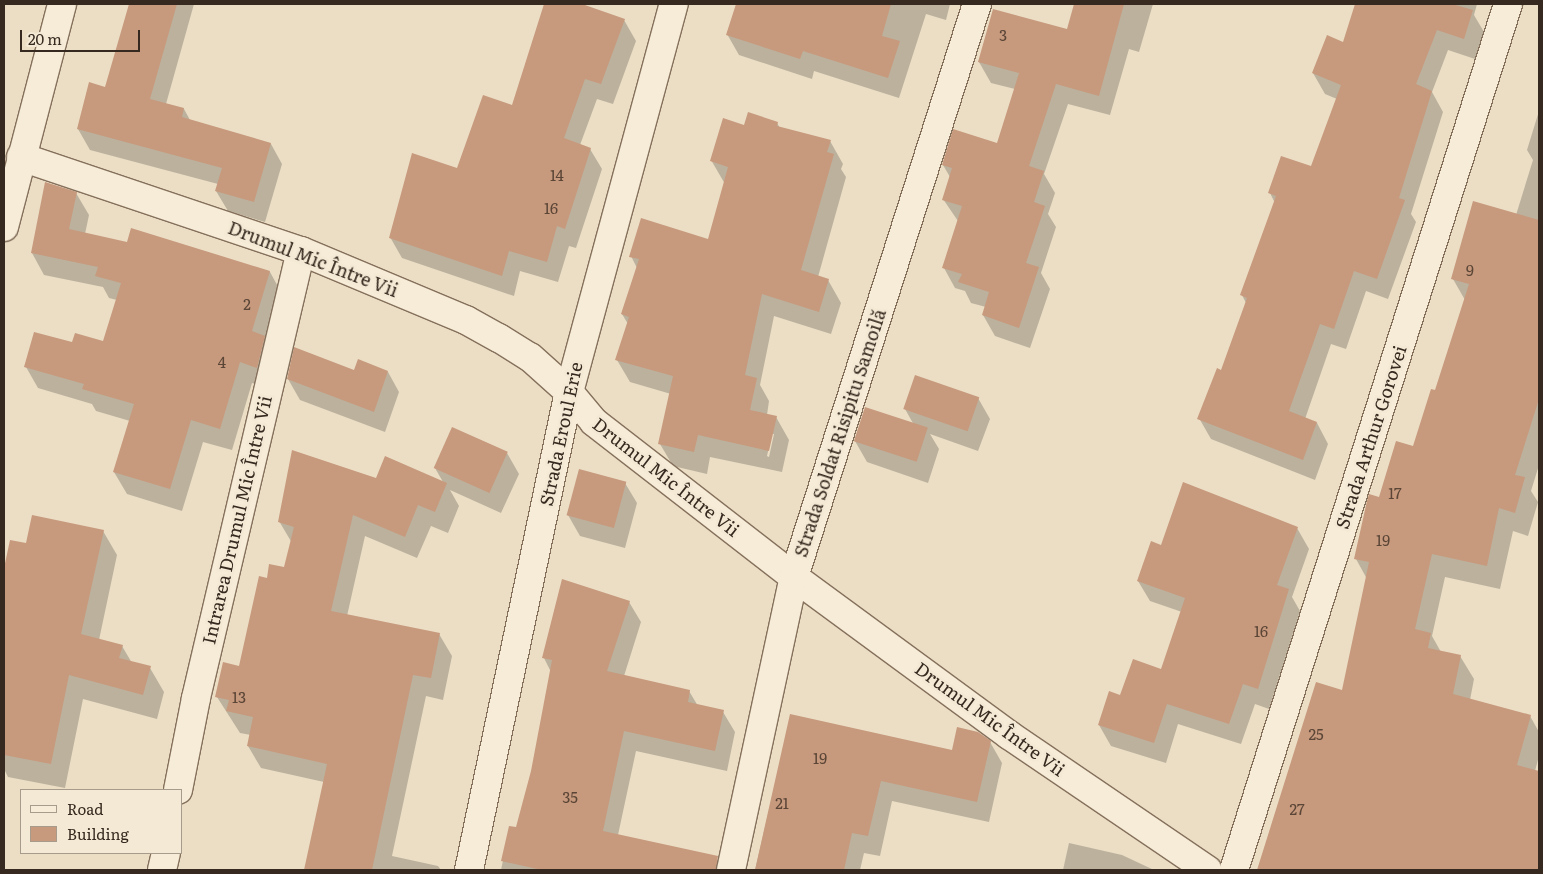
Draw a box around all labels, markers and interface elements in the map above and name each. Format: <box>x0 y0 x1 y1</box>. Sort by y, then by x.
scale bar <box>22 20 142 52</box>
house number: 3 <box>999 26 1007 44</box>
text: 20 m <box>28 27 62 50</box>
house number: 14 <box>550 166 564 184</box>
house number: 16 <box>544 199 558 217</box>
street label: Drumul Mic Între Vii <box>225 217 401 301</box>
house number: 9 <box>1466 261 1474 279</box>
house number: 2 <box>243 295 251 313</box>
street label: Strada Soldat Risipitu Samoilă <box>790 306 890 560</box>
street label: Strada Arthur Gorovei <box>1331 343 1411 531</box>
house number: 4 <box>218 353 226 371</box>
street label: Strada Eroul Erie <box>535 360 587 508</box>
street label: Intrarea Drumul Mic Între Vii <box>198 393 276 647</box>
street label: Drumul Mic Între Vii <box>588 413 744 541</box>
house number: 17 <box>1388 484 1402 502</box>
house number: 19 <box>1376 531 1390 549</box>
house number: 16 <box>1254 622 1268 640</box>
street label: Drumul Mic Între Vii <box>911 657 1069 781</box>
house number: 13 <box>232 688 246 706</box>
house number: 25 <box>1308 725 1324 743</box>
house number: 19 <box>813 749 827 767</box>
house number: 35 <box>562 788 578 806</box>
legend <box>20 789 182 854</box>
house number: 21 <box>775 794 789 812</box>
text: Road <box>67 797 103 820</box>
house number: 27 <box>1289 800 1305 818</box>
text: Building <box>67 822 129 845</box>

